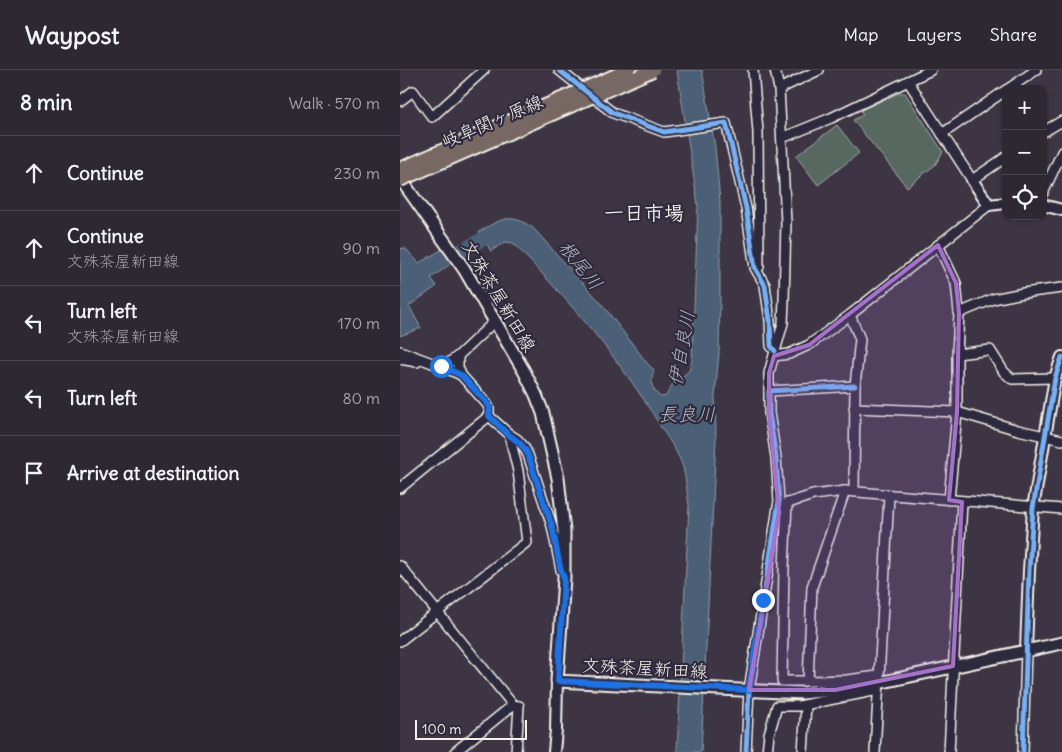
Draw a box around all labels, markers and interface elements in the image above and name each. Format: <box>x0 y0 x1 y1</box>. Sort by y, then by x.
text: Waypost <box>25 20 119 50</box>
text: Map <box>843 23 878 46</box>
text: Layers <box>906 23 962 46</box>
text: Share <box>990 23 1037 46</box>
map controls <box>1002 85 1047 220</box>
button: + <box>1002 85 1047 130</box>
text: 8 min <box>20 89 72 116</box>
street label: 岐阜関ヶ原線 <box>438 89 546 153</box>
text: Walk · 570 m <box>289 93 380 113</box>
button: − <box>1002 130 1047 175</box>
icon: ahead <box>20 159 48 187</box>
text: Continue <box>67 161 144 185</box>
text: 230 m <box>334 163 380 183</box>
button: locate <box>1002 175 1047 220</box>
district label: 一日市場 <box>604 200 684 225</box>
text: Continue <box>67 224 144 248</box>
icon: ahead <box>20 234 48 262</box>
water label: 根尾川 <box>554 235 608 295</box>
street label: 文殊茶屋新田線 <box>457 236 541 356</box>
text: 90 m <box>342 238 380 258</box>
text: 文殊茶屋新田線 <box>67 251 179 271</box>
text: Turn left <box>67 299 137 323</box>
water label: 伊自良川 <box>663 308 699 388</box>
icon: left <box>20 309 48 337</box>
text: 170 m <box>337 313 380 333</box>
text: 文殊茶屋新田線 <box>67 326 179 346</box>
route start <box>430 355 453 378</box>
icon: left <box>20 384 48 412</box>
text: Turn left <box>67 386 137 410</box>
text: 80 m <box>342 388 380 408</box>
water label: 長良川 <box>658 402 716 426</box>
icon: arrive <box>20 459 48 487</box>
text: Arrive at destination <box>67 461 240 485</box>
route end <box>752 589 775 612</box>
street label: 文殊茶屋新田線 <box>581 653 709 683</box>
scale bar <box>415 717 528 740</box>
text: 100 m <box>422 720 462 738</box>

